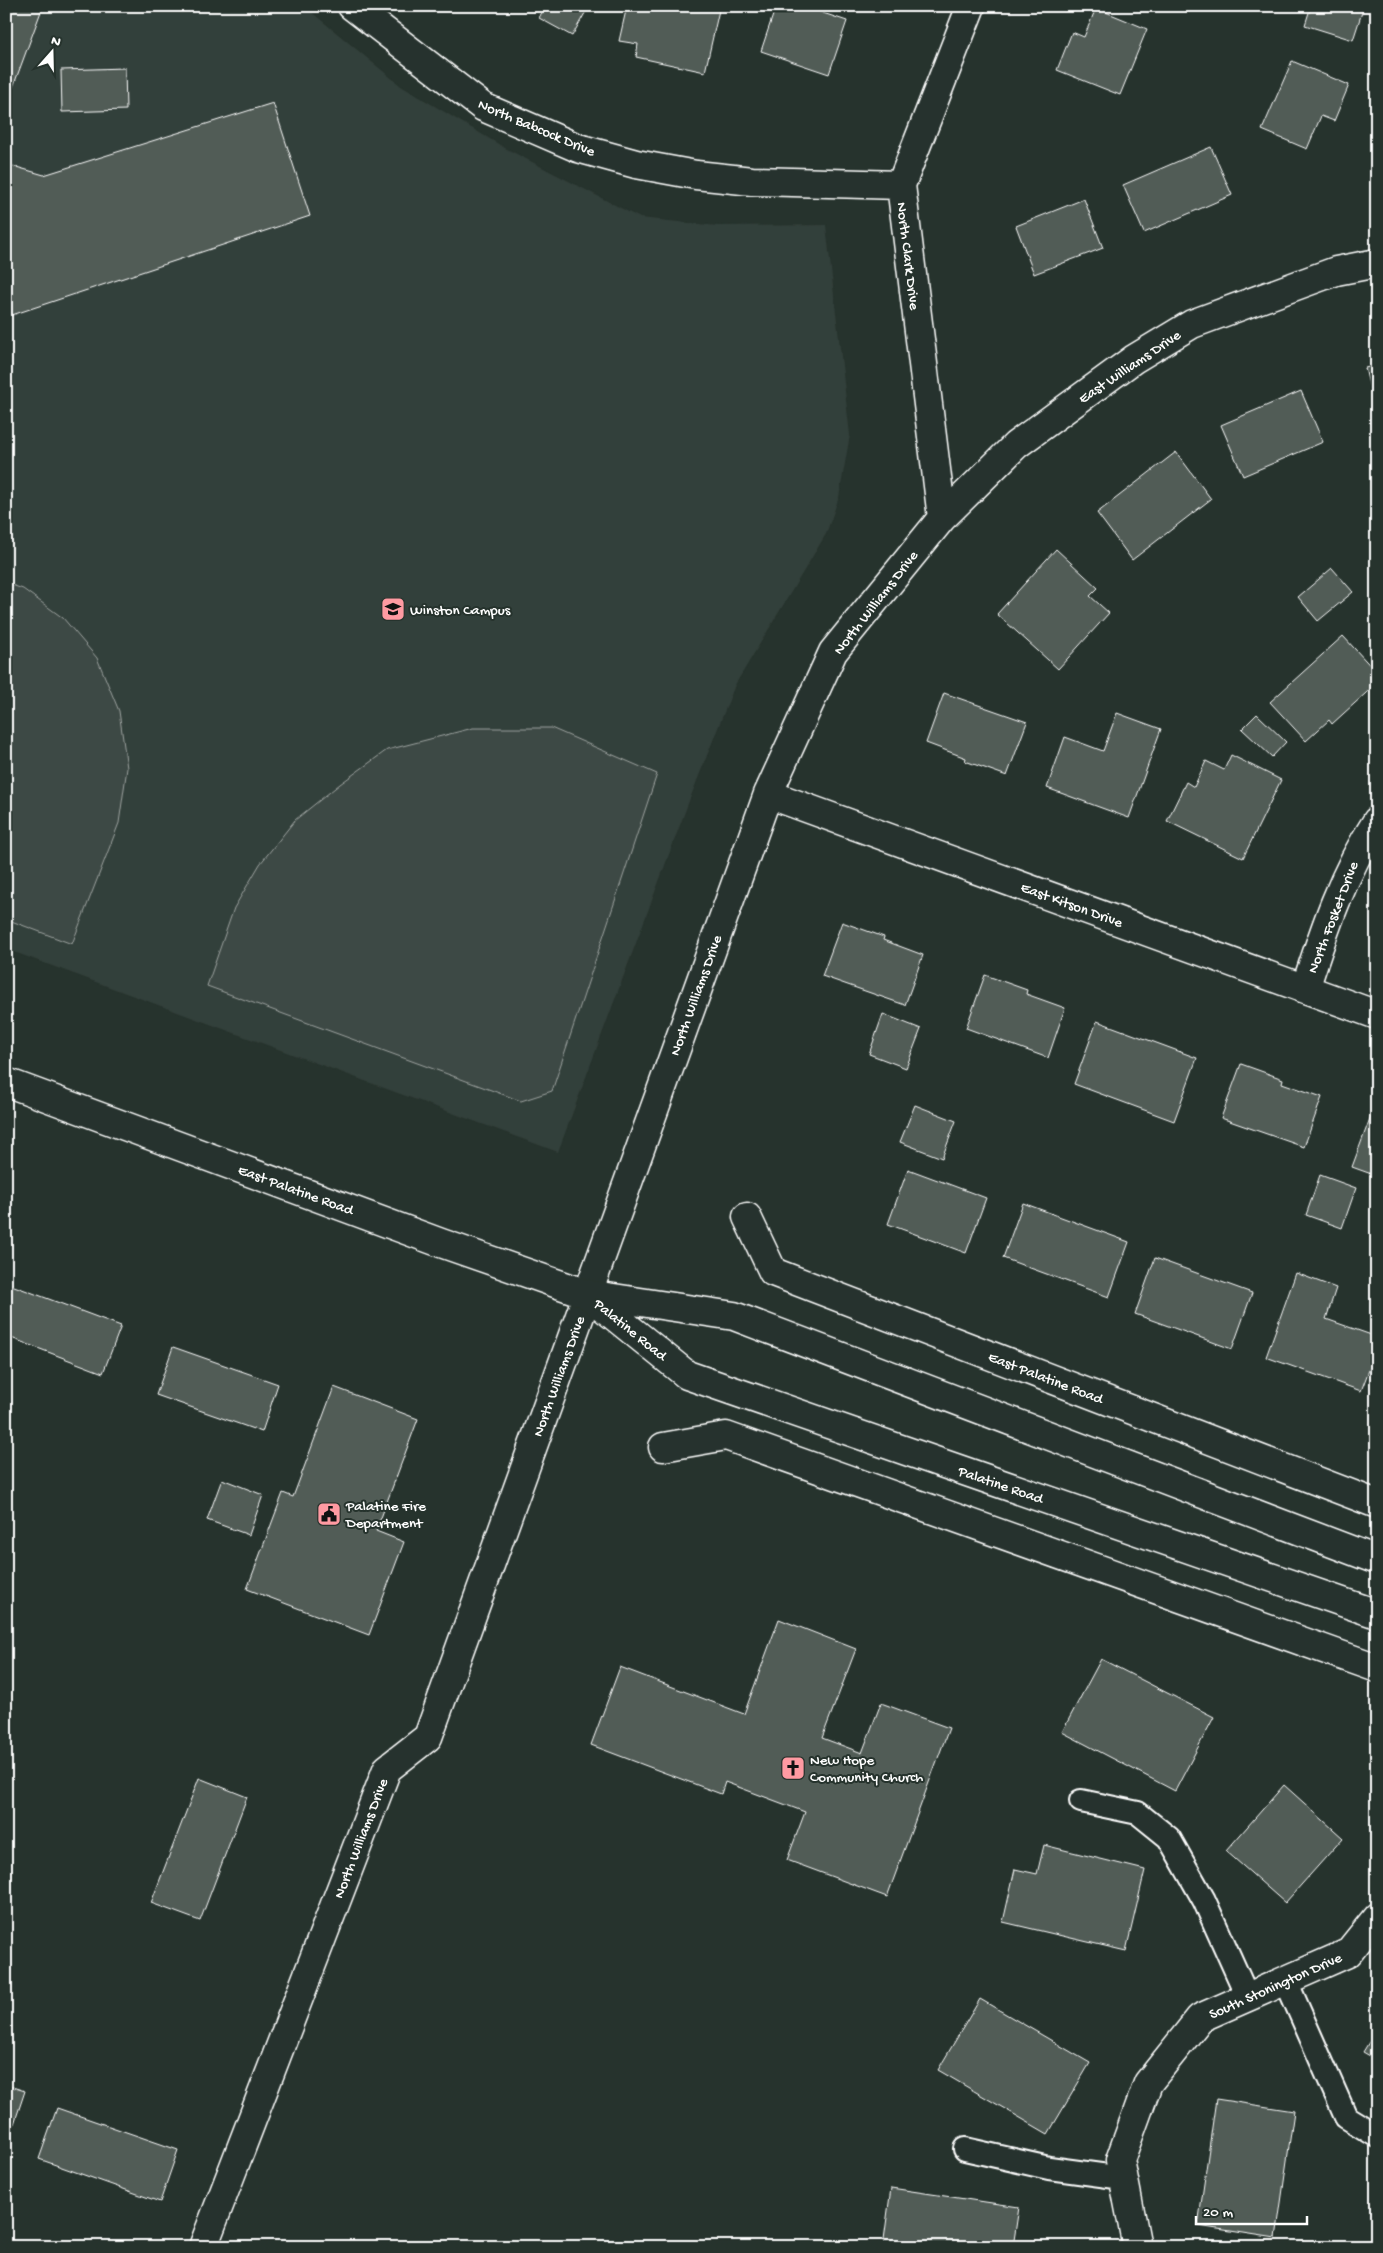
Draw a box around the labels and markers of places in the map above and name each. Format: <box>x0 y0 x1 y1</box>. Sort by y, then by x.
school or university icon: Winston Campus <box>380 596 406 622</box>
place label: Winston Campus <box>410 602 511 620</box>
place label: Palatine Fire Department <box>345 1498 426 1533</box>
public building icon: Palatine Fire Department <box>316 1501 342 1527</box>
place label: New Hope Community Church <box>810 1752 923 1787</box>
church icon: New Hope Community Church <box>780 1755 806 1781</box>

